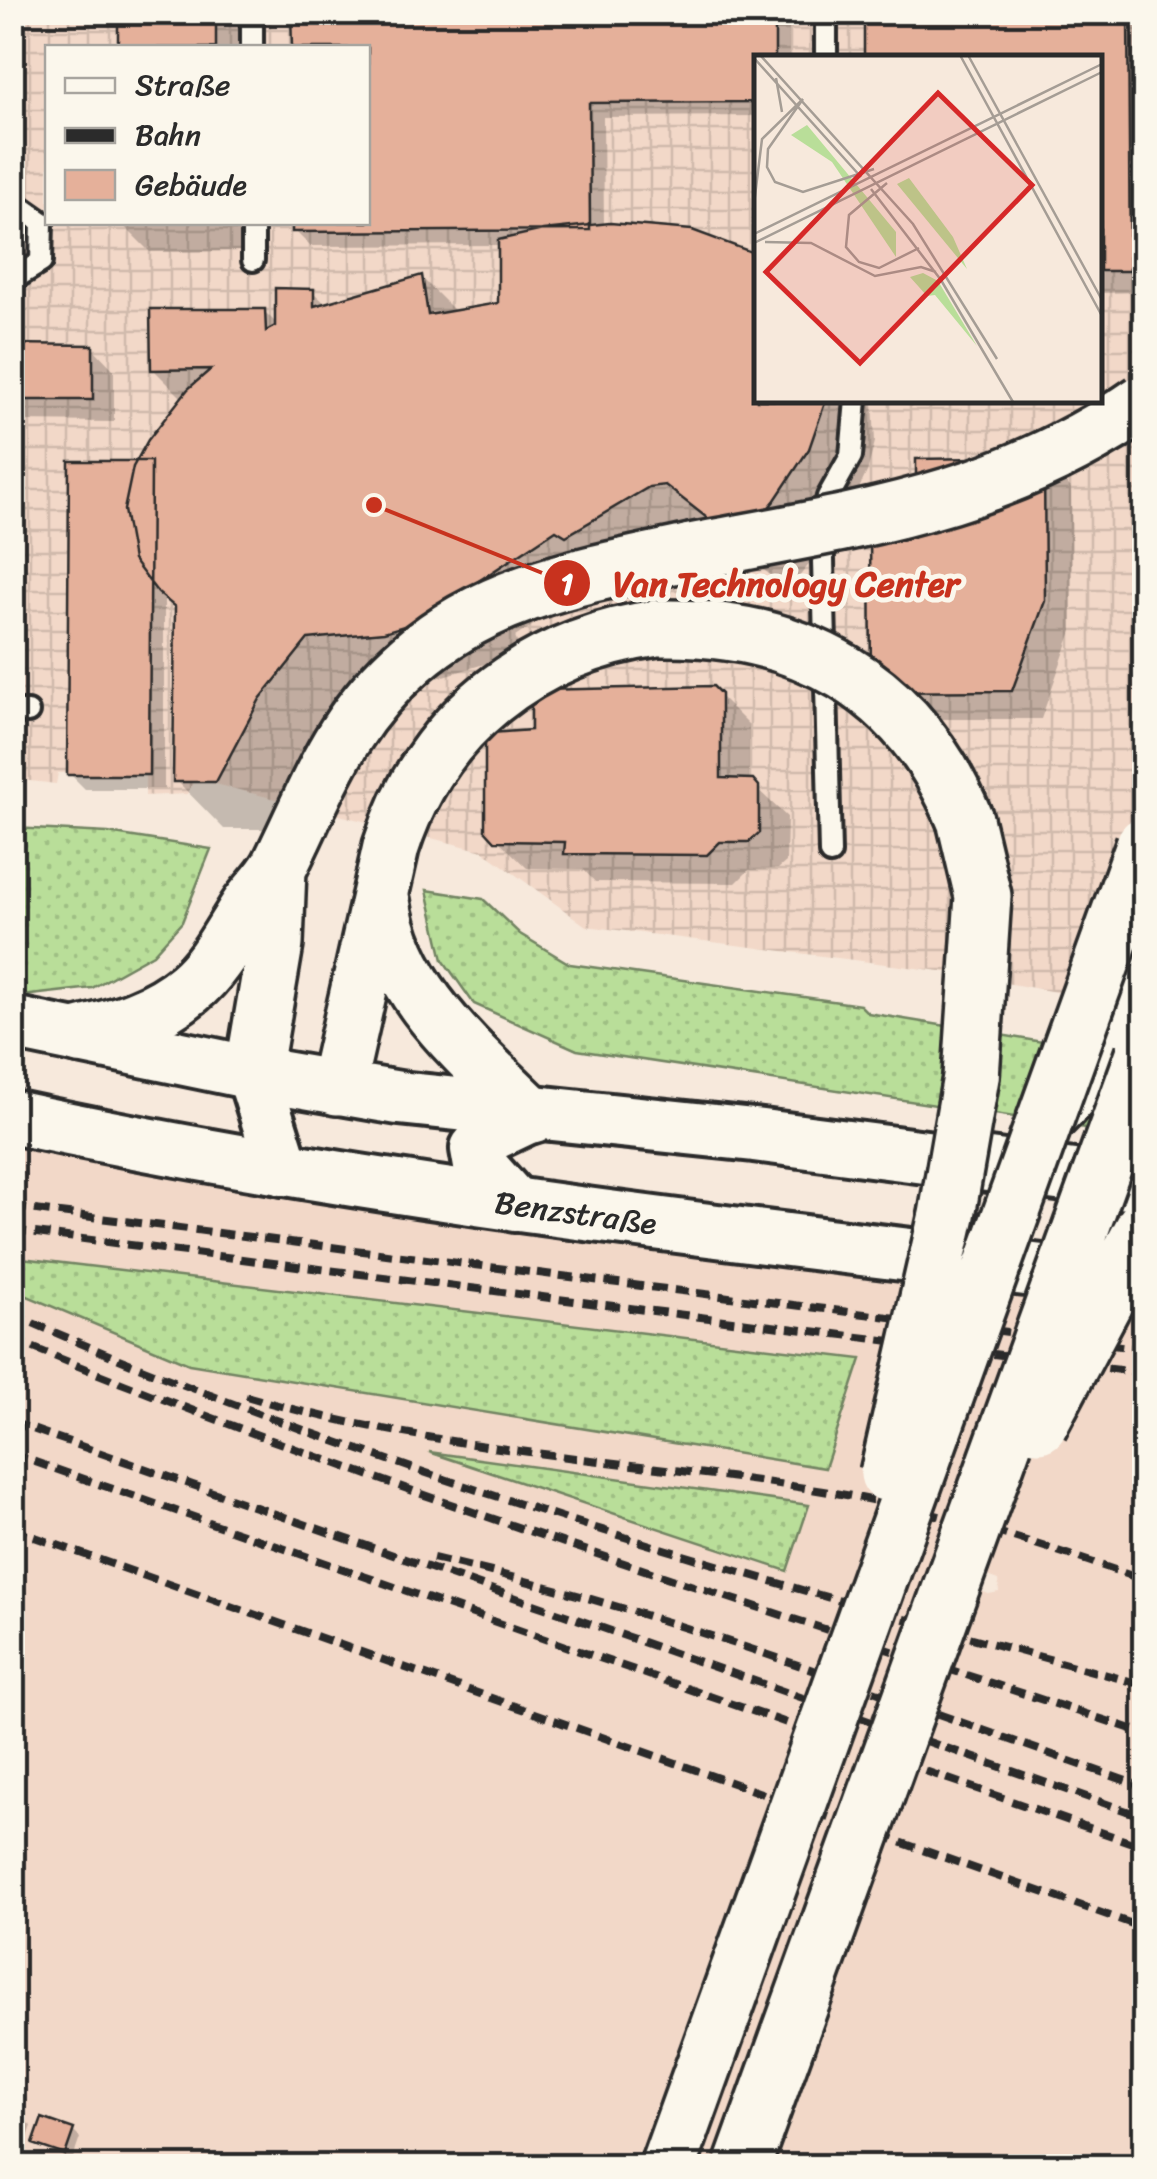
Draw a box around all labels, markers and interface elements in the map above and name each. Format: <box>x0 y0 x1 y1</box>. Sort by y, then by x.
legend <box>45 45 370 225</box>
inset map <box>754 55 1102 402</box>
text: Straße <box>135 58 230 112</box>
text: Bahn <box>135 108 201 162</box>
text: Gebäude <box>135 158 247 212</box>
callout: Van Technology Center <box>542 551 981 616</box>
text: Van Technology Center <box>613 553 962 615</box>
text: 1 <box>561 557 574 611</box>
street label: Benzstraße <box>491 1173 660 1252</box>

